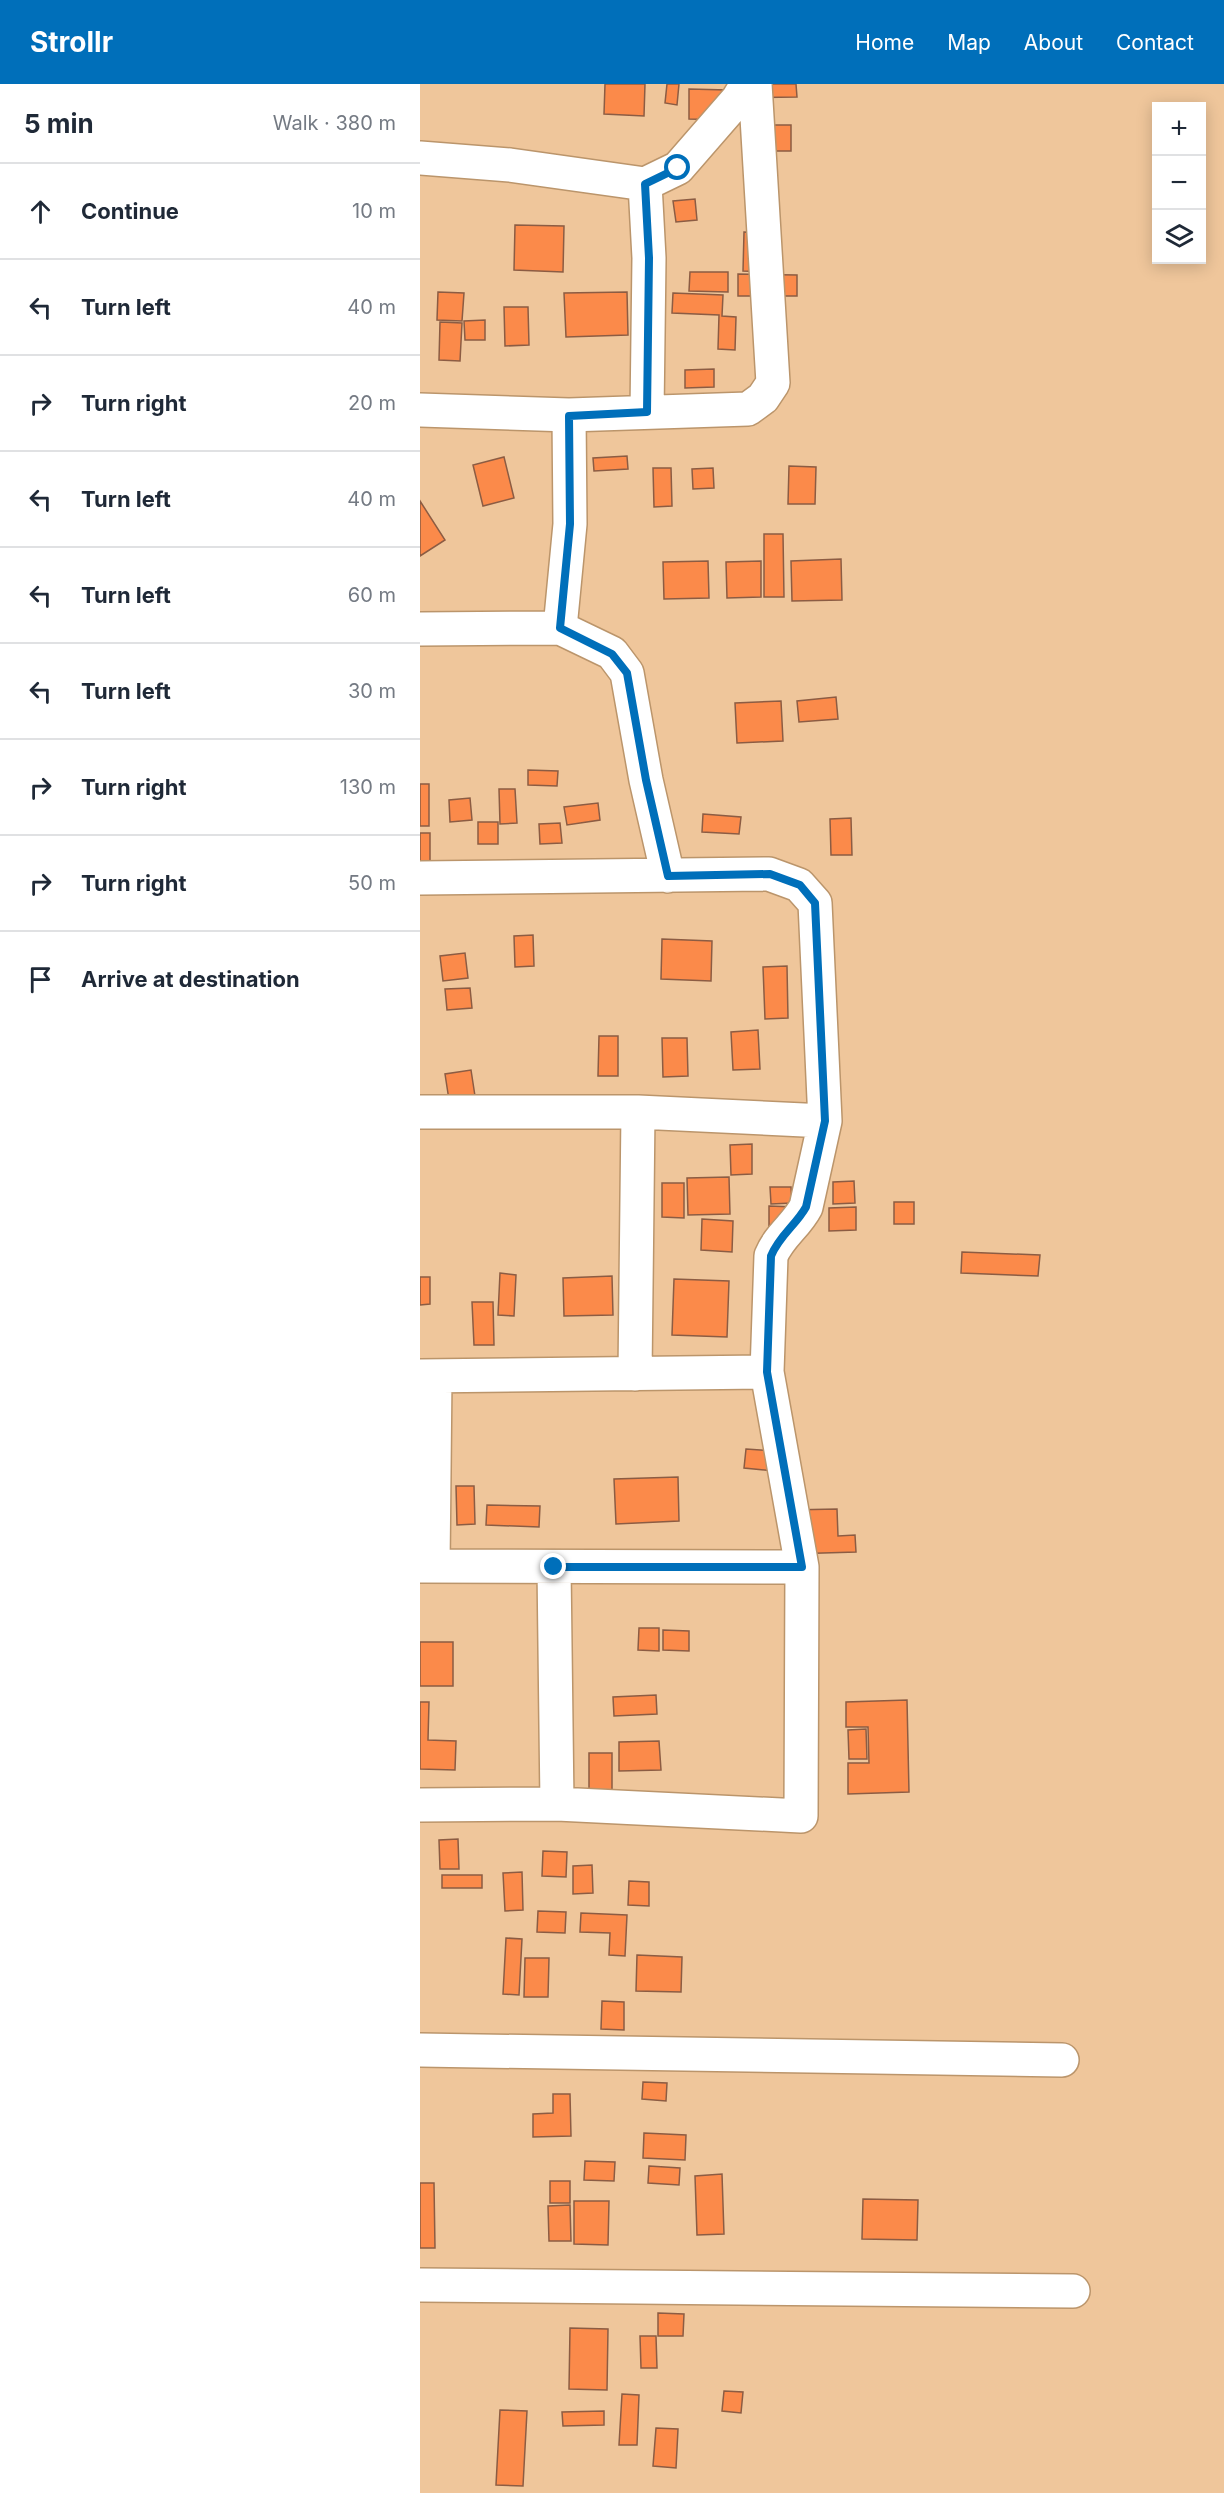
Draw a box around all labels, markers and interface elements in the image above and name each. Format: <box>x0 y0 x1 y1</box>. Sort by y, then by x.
text: Strollr <box>30 25 113 59</box>
text: Home <box>855 30 914 55</box>
text: Map <box>947 30 991 55</box>
text: About <box>1024 30 1083 55</box>
text: Contact <box>1116 30 1194 55</box>
map controls <box>1152 102 1206 264</box>
button: + <box>1152 102 1206 156</box>
text: 5 min <box>24 108 94 139</box>
text: Walk · 380 m <box>273 111 396 135</box>
route start <box>664 154 690 180</box>
button: − <box>1152 156 1206 210</box>
icon: ahead <box>24 195 57 228</box>
text: Continue <box>81 198 179 224</box>
text: 10 m <box>352 199 396 223</box>
button: layers <box>1152 210 1206 264</box>
icon: left <box>24 291 57 324</box>
text: Turn left <box>81 294 171 320</box>
text: 40 m <box>347 295 396 319</box>
icon: right <box>24 387 57 420</box>
text: Turn right <box>81 390 187 416</box>
text: 20 m <box>348 391 396 415</box>
icon: left <box>24 483 57 516</box>
text: Turn left <box>81 486 171 512</box>
text: 40 m <box>347 487 396 511</box>
icon: left <box>24 579 57 612</box>
text: Turn left <box>81 582 171 608</box>
text: 60 m <box>348 583 396 607</box>
icon: left <box>24 675 57 708</box>
text: Turn left <box>81 678 171 704</box>
text: 30 m <box>348 679 396 703</box>
icon: right <box>24 771 57 804</box>
text: Turn right <box>81 774 187 800</box>
text: 130 m <box>340 775 396 799</box>
icon: right <box>24 867 57 900</box>
text: Turn right <box>81 870 187 896</box>
text: 50 m <box>348 871 396 895</box>
icon: arrive <box>24 963 57 996</box>
text: Arrive at destination <box>81 966 300 992</box>
route end <box>540 1553 566 1579</box>

